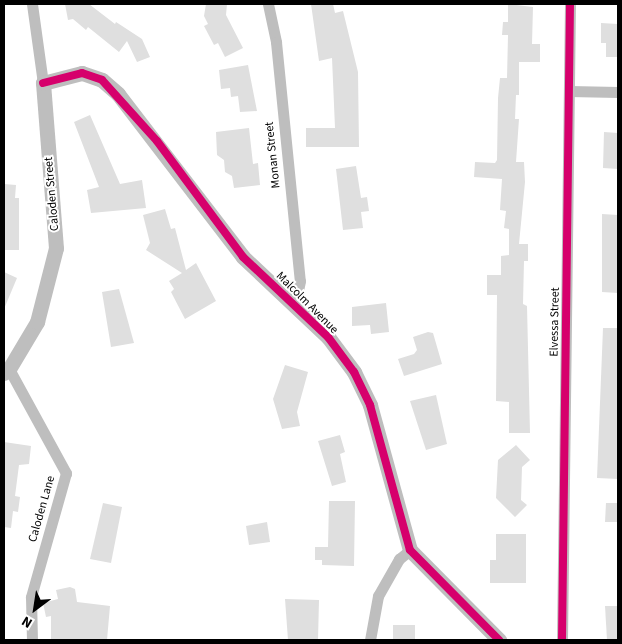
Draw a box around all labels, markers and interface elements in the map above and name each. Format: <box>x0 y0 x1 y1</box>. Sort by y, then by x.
street label: Monan Street <box>262 121 284 189</box>
street label: Caloden Street <box>42 156 62 232</box>
street label: Malcolm Avenue <box>273 269 341 337</box>
street label: Elvessa Street <box>547 287 563 357</box>
street label: Caloden Lane <box>26 474 58 544</box>
north arrow <box>10 584 60 634</box>
text: N <box>18 611 36 633</box>

